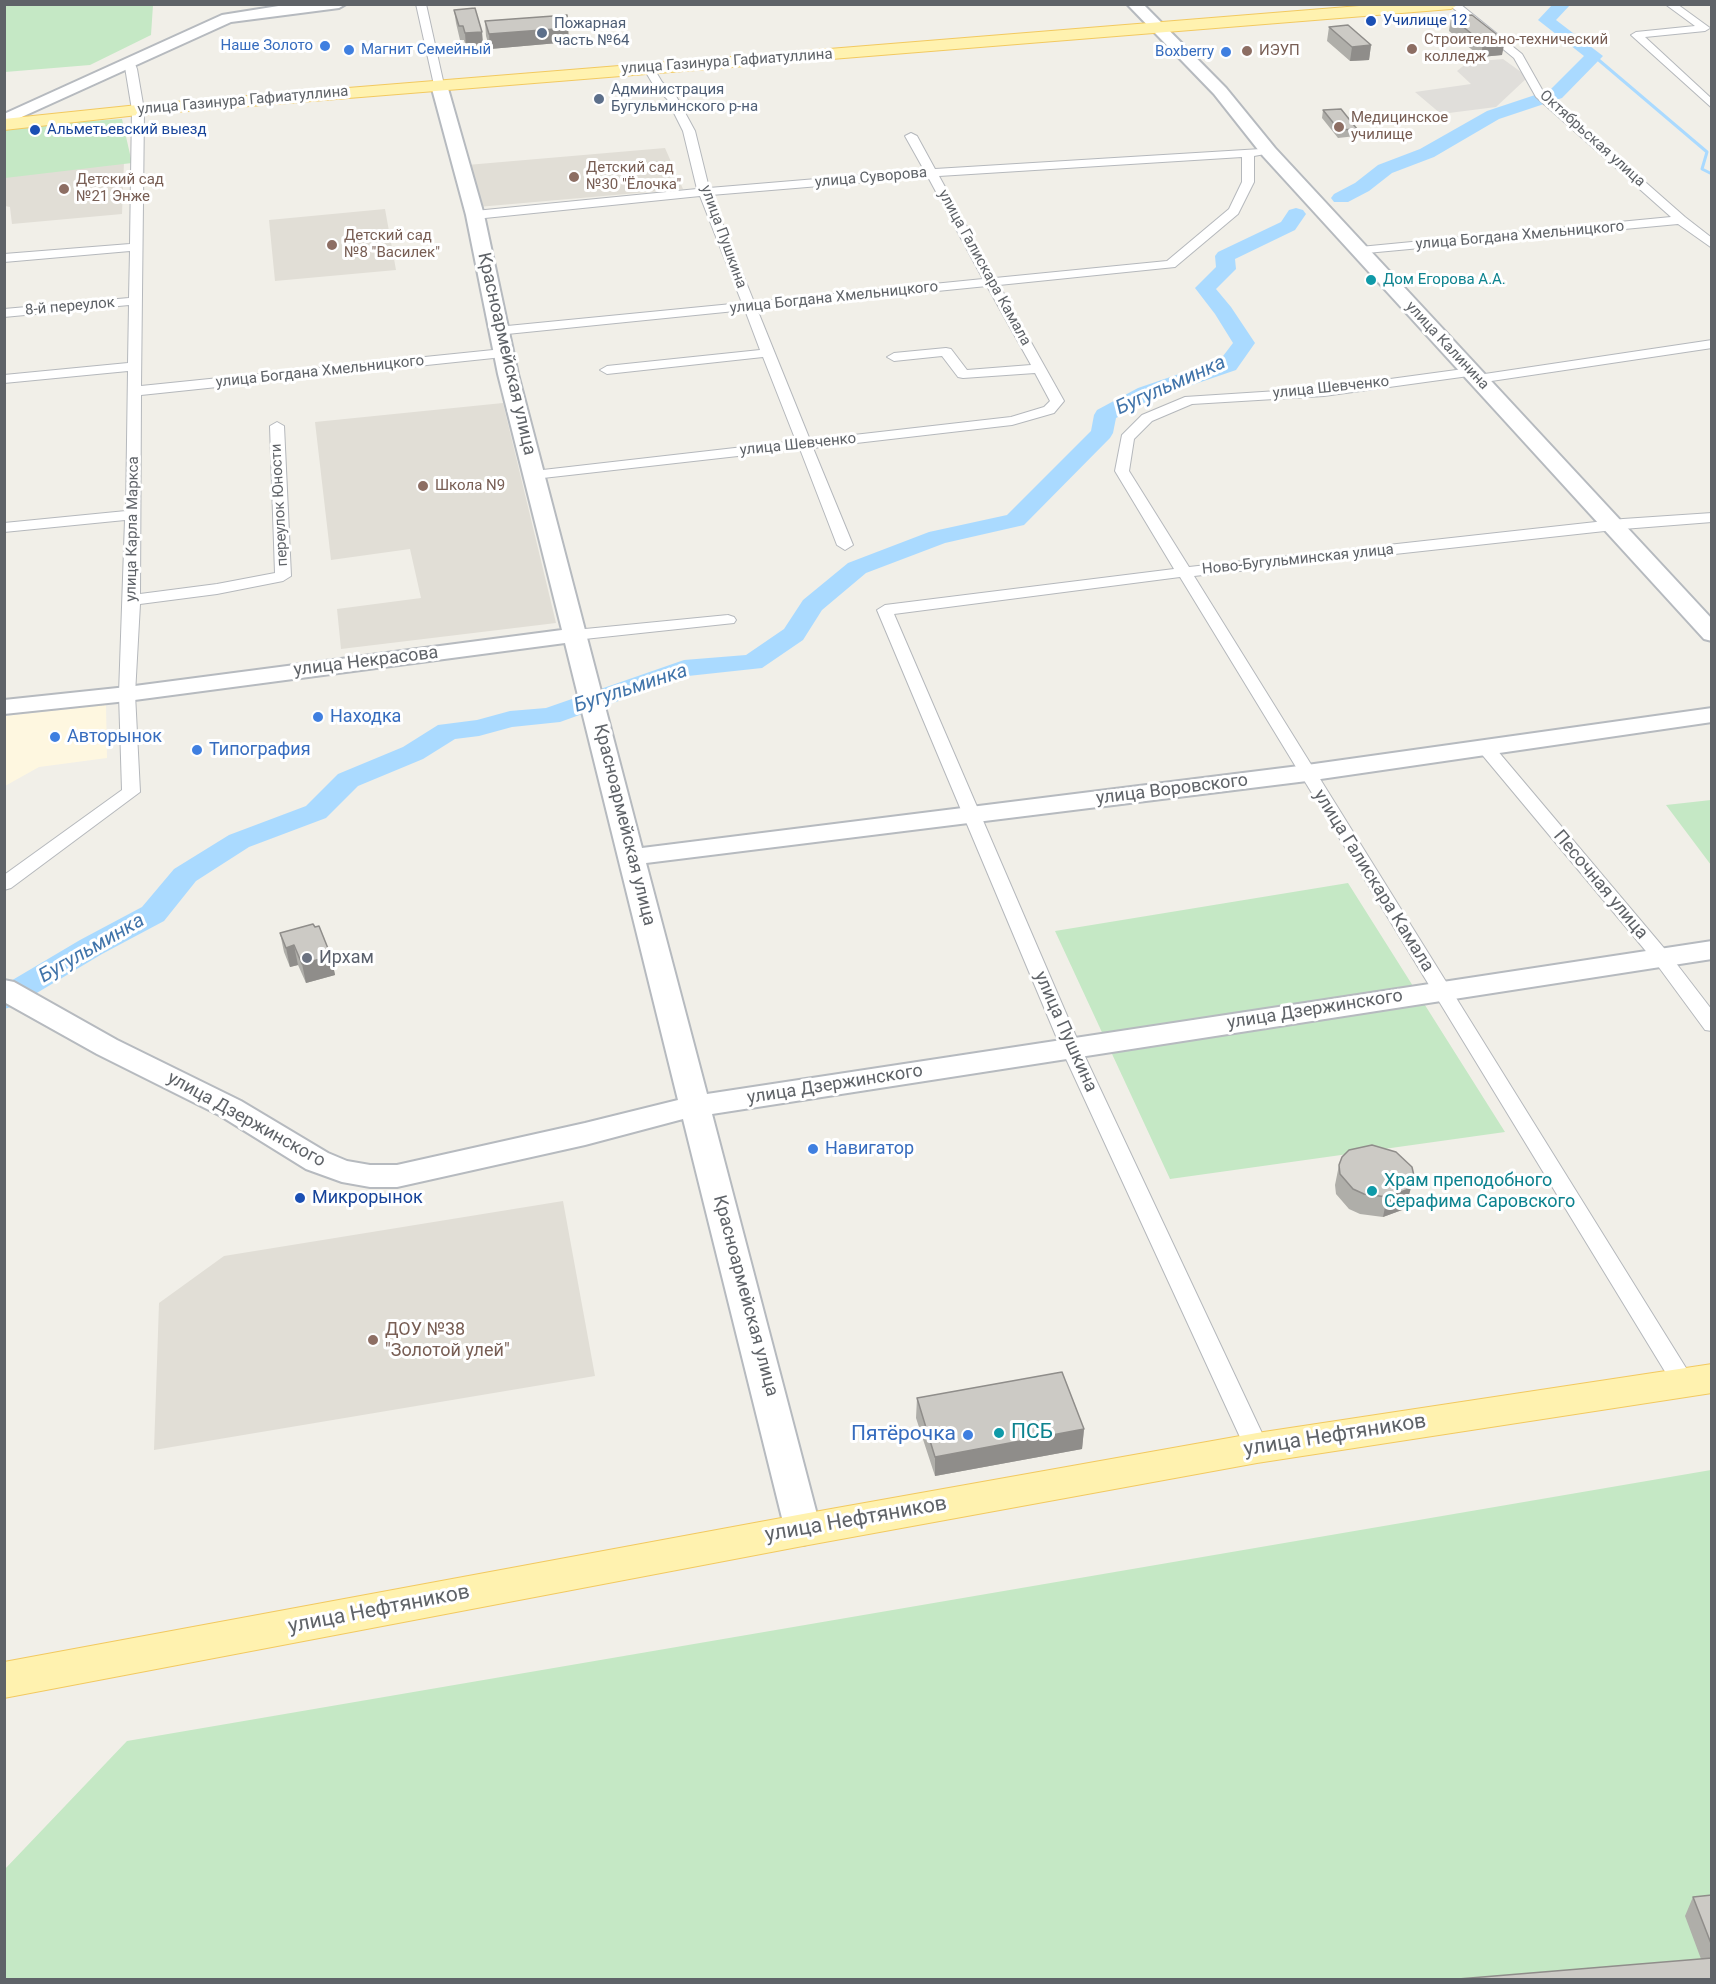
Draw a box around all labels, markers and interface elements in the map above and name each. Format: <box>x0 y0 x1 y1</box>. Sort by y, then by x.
place label: Училище 12 <box>1383 12 1467 30</box>
marker: Училище 12 <box>1364 14 1378 28</box>
place label: Пожарная часть №64 <box>554 15 630 50</box>
marker: Пожарная часть №64 <box>535 26 549 40</box>
place label: Строительно-технический колледж <box>1424 31 1608 66</box>
place label: Наше Золото <box>220 37 313 55</box>
marker: Наше Золото <box>318 39 332 53</box>
place label: Магнит Семейный <box>361 41 491 59</box>
place label: ИЭУП <box>1259 42 1300 60</box>
marker: Строительно-технический колледж <box>1405 42 1419 56</box>
marker: Магнит Семейный <box>342 43 356 57</box>
place label: Boxberry <box>1155 43 1214 61</box>
marker: ИЭУП <box>1240 44 1254 58</box>
marker: Boxberry <box>1219 45 1233 59</box>
street label: улица Газинура Гафиатуллина <box>621 46 833 78</box>
place label: Администрация Бугульминского р-на <box>611 81 758 116</box>
street label: улица Газинура Гафиатуллина <box>137 83 349 119</box>
street label: Октябрьская улица <box>1535 87 1649 191</box>
marker: Администрация Бугульминского р-на <box>592 92 606 106</box>
place label: Медицинское училище <box>1351 109 1448 144</box>
marker: Медицинское училище <box>1332 120 1346 134</box>
place label: Альметьевский выезд <box>47 121 206 139</box>
marker: Альметьевский выезд <box>28 123 42 137</box>
place label: Детский сад №30 "Ёлочка" <box>586 159 681 194</box>
street label: улица Суворова <box>814 164 928 192</box>
marker: Детский сад №30 "Ёлочка" <box>567 170 581 184</box>
place label: Детский сад №21 Энже <box>76 171 164 206</box>
marker: Детский сад №21 Энже <box>57 182 71 196</box>
street label: улица Пушкина <box>696 183 750 291</box>
street label: улица Галискара Камала <box>934 187 1034 349</box>
street label: улица Богдана Хмельницкого <box>1415 218 1625 254</box>
place label: Детский сад №8 "Василек" <box>344 227 440 262</box>
marker: Детский сад №8 "Василек" <box>325 238 339 252</box>
street label: Красноармейская улица <box>472 251 540 457</box>
place label: Дом Егорова А.А. <box>1383 271 1506 289</box>
marker: Дом Егорова А.А. <box>1364 273 1378 287</box>
street label: улица Богдана Хмельницкого <box>729 278 939 318</box>
street label: 8-й переулок <box>24 294 116 320</box>
street label: улица Калинина <box>1401 298 1493 394</box>
water label: Бугульминка <box>1112 351 1230 421</box>
street label: улица Богдана Хмельницкого <box>215 352 425 392</box>
street label: улица Шевченко <box>1272 373 1390 403</box>
street label: улица Шевченко <box>739 430 857 460</box>
street label: переулок Юности <box>268 443 292 567</box>
street label: улица Карла Маркса <box>123 456 143 602</box>
place label: Школа N9 <box>435 477 505 495</box>
marker: Школа N9 <box>416 479 430 493</box>
street label: Ново-Бугульминская улица <box>1201 541 1395 579</box>
street label: улица Некрасова <box>292 642 440 682</box>
water label: Бугульминка <box>571 659 691 719</box>
place label: Находка <box>330 706 401 728</box>
marker: Находка <box>311 710 325 724</box>
street label: Красноармейская улица <box>588 722 660 928</box>
place label: Авторынок <box>67 726 162 748</box>
marker: Авторынок <box>48 730 62 744</box>
place label: Типография <box>209 739 311 761</box>
marker: Типография <box>190 743 204 757</box>
street label: улица Воровского <box>1095 770 1249 810</box>
street label: улица Галискара Камала <box>1308 786 1438 976</box>
street label: Песочная улица <box>1548 826 1652 944</box>
water label: Бугульминка <box>35 909 149 989</box>
place label: Ирхам <box>319 947 374 969</box>
marker: Ирхам <box>300 951 314 965</box>
street label: улица Пушкина <box>1029 968 1101 1096</box>
street label: улица Дзержинского <box>1226 985 1404 1035</box>
street label: улица Дзержинского <box>746 1060 924 1110</box>
street label: улица Дзержинского <box>163 1068 329 1172</box>
place label: Навигатор <box>825 1138 914 1160</box>
marker: Навигатор <box>806 1142 820 1156</box>
place label: Храм преподобного Серафима Саровского <box>1384 1170 1575 1212</box>
marker: Храм преподобного Серафима Саровского <box>1365 1184 1379 1198</box>
place label: Микрорынок <box>312 1187 423 1209</box>
marker: Микрорынок <box>293 1191 307 1205</box>
street label: Красноармейская улица <box>708 1193 782 1399</box>
place label: ДОУ №38 "Золотой улей" <box>385 1319 510 1362</box>
marker: ДОУ №38 "Золотой улей" <box>366 1333 380 1347</box>
street label: улица Нефтяников <box>1242 1409 1428 1463</box>
place label: ПСБ <box>1011 1420 1053 1446</box>
place label: Пятёрочка <box>851 1422 956 1448</box>
marker: ПСБ <box>992 1426 1006 1440</box>
marker: Пятёрочка <box>961 1428 975 1442</box>
street label: улица Нефтяников <box>763 1492 949 1548</box>
street label: улица Нефтяников <box>286 1580 472 1640</box>

